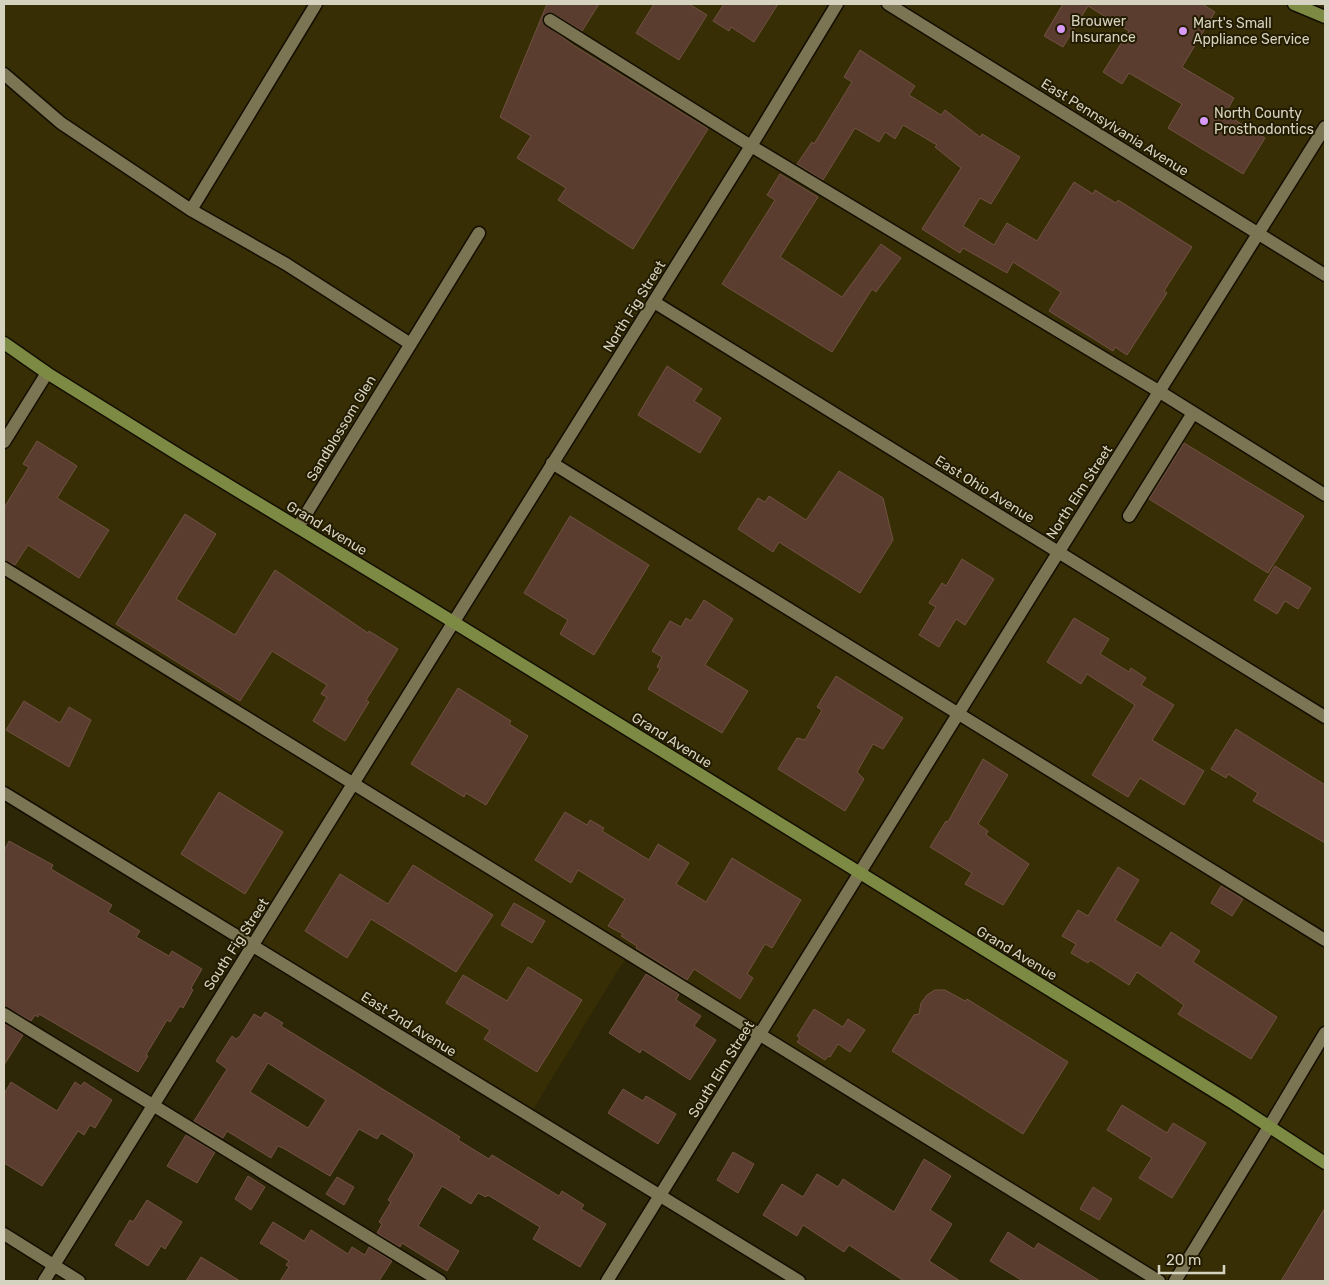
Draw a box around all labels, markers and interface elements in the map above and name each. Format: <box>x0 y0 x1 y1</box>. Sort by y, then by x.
place label: Brouwer Insurance <box>1071 13 1136 46</box>
place label: Mart's Small Appliance Service <box>1193 15 1310 48</box>
marker: Brouwer Insurance <box>1055 23 1067 35</box>
marker: Mart's Small Appliance Service <box>1177 25 1189 37</box>
street label: East Pennsylvania Avenue <box>1038 75 1192 180</box>
place label: North County Prosthodontics <box>1214 105 1314 138</box>
marker: North County Prosthodontics <box>1198 115 1210 127</box>
street label: North Fig Street <box>600 257 670 355</box>
street label: Sandblossom Glen <box>303 372 380 484</box>
street label: North Elm Street <box>1043 442 1116 543</box>
street label: East Ohio Avenue <box>932 452 1038 527</box>
street label: Grand Avenue <box>283 498 370 559</box>
street label: Grand Avenue <box>628 709 715 772</box>
street label: South Fig Street <box>200 895 273 994</box>
street label: Grand Avenue <box>973 923 1060 984</box>
street label: East 2nd Avenue <box>358 988 460 1061</box>
street label: South Elm Street <box>685 1017 758 1121</box>
scale bar <box>1159 1242 1224 1274</box>
text: 20 m <box>1166 1251 1201 1269</box>

